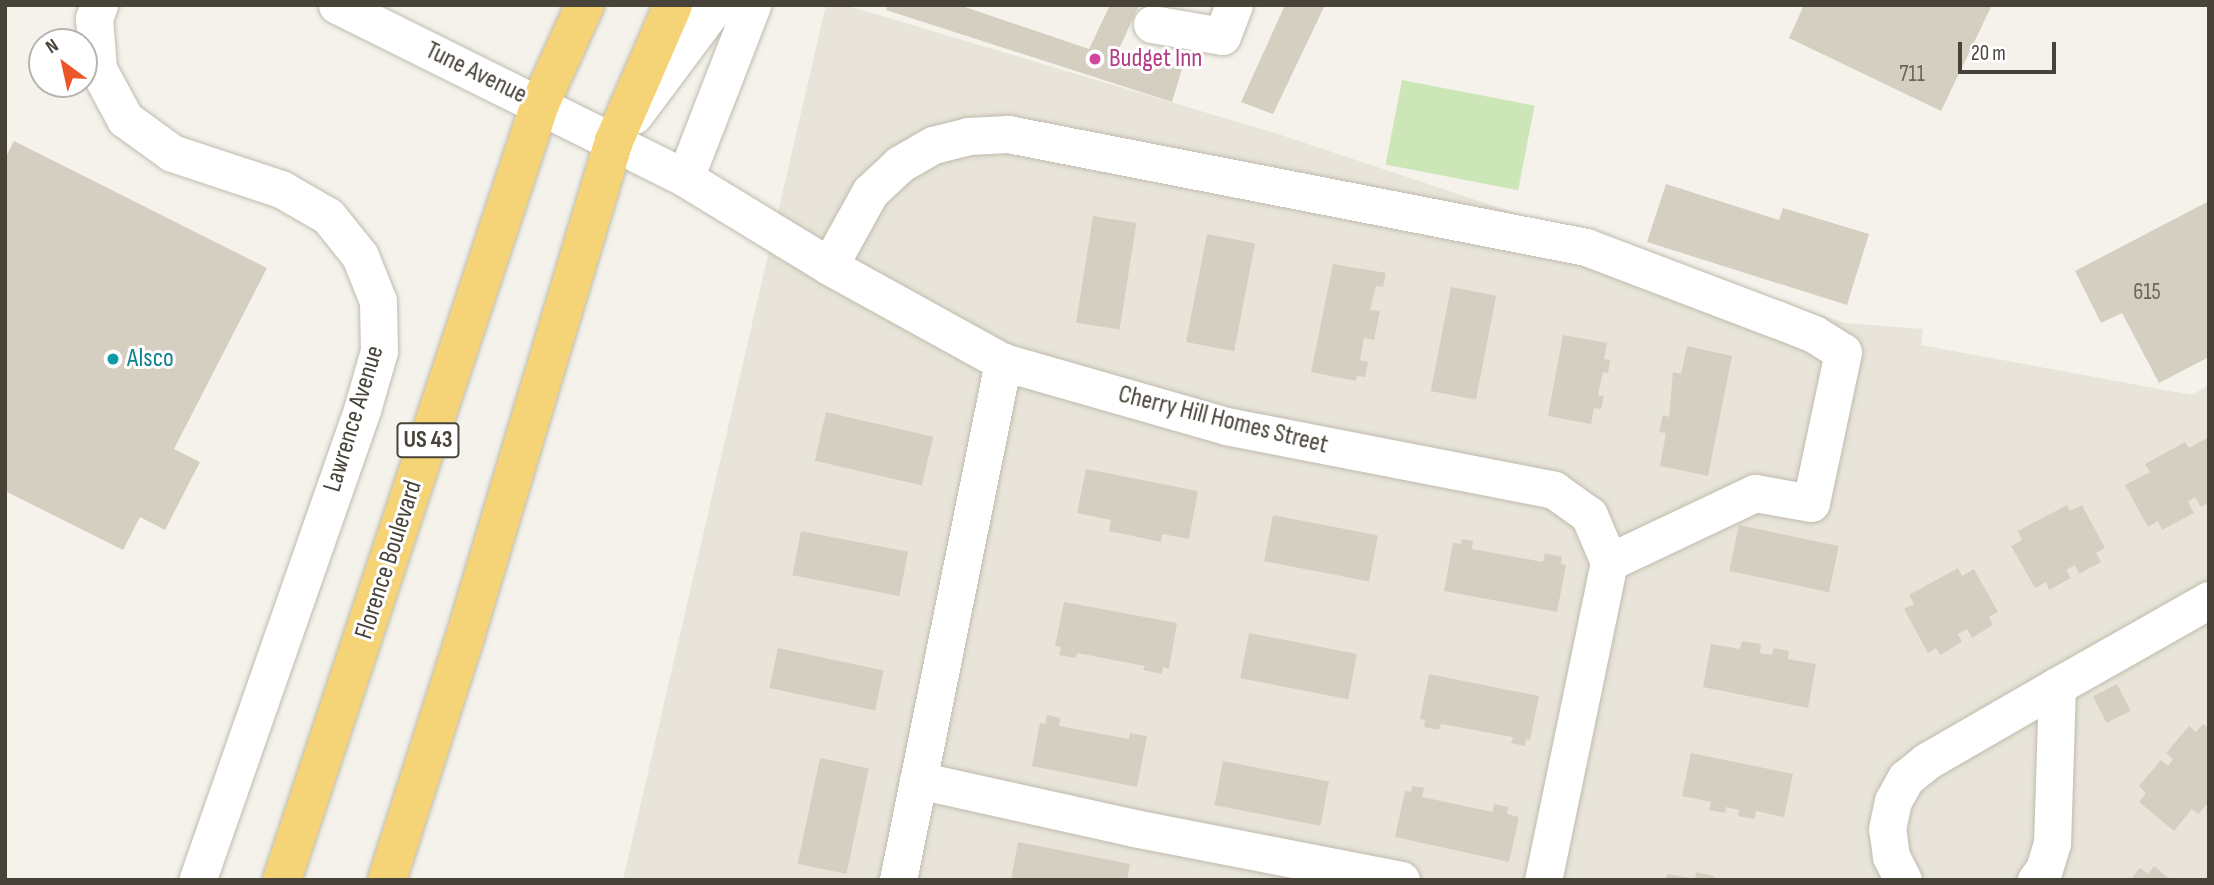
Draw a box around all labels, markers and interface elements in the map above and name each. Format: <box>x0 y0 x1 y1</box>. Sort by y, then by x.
north arrow <box>28 28 98 98</box>
scale bar <box>1962 28 2060 72</box>
text: N <box>42 34 63 59</box>
street label: Tune Avenue <box>420 35 532 111</box>
text: 20 m <box>1971 41 2006 66</box>
place label: Budget Inn <box>1109 43 1202 75</box>
marker: Budget Inn <box>1087 51 1103 67</box>
house number: 711 <box>1899 60 1925 88</box>
house number: 615 <box>2133 278 2161 306</box>
street label: Lawrence Avenue <box>317 342 391 496</box>
place label: Alsco <box>127 343 174 375</box>
marker: Alsco <box>105 351 121 367</box>
street label: Cherry Hill Homes Street <box>1115 379 1331 461</box>
road number: US 43 <box>395 419 461 460</box>
street label: Florence Boulevard <box>349 477 429 643</box>

